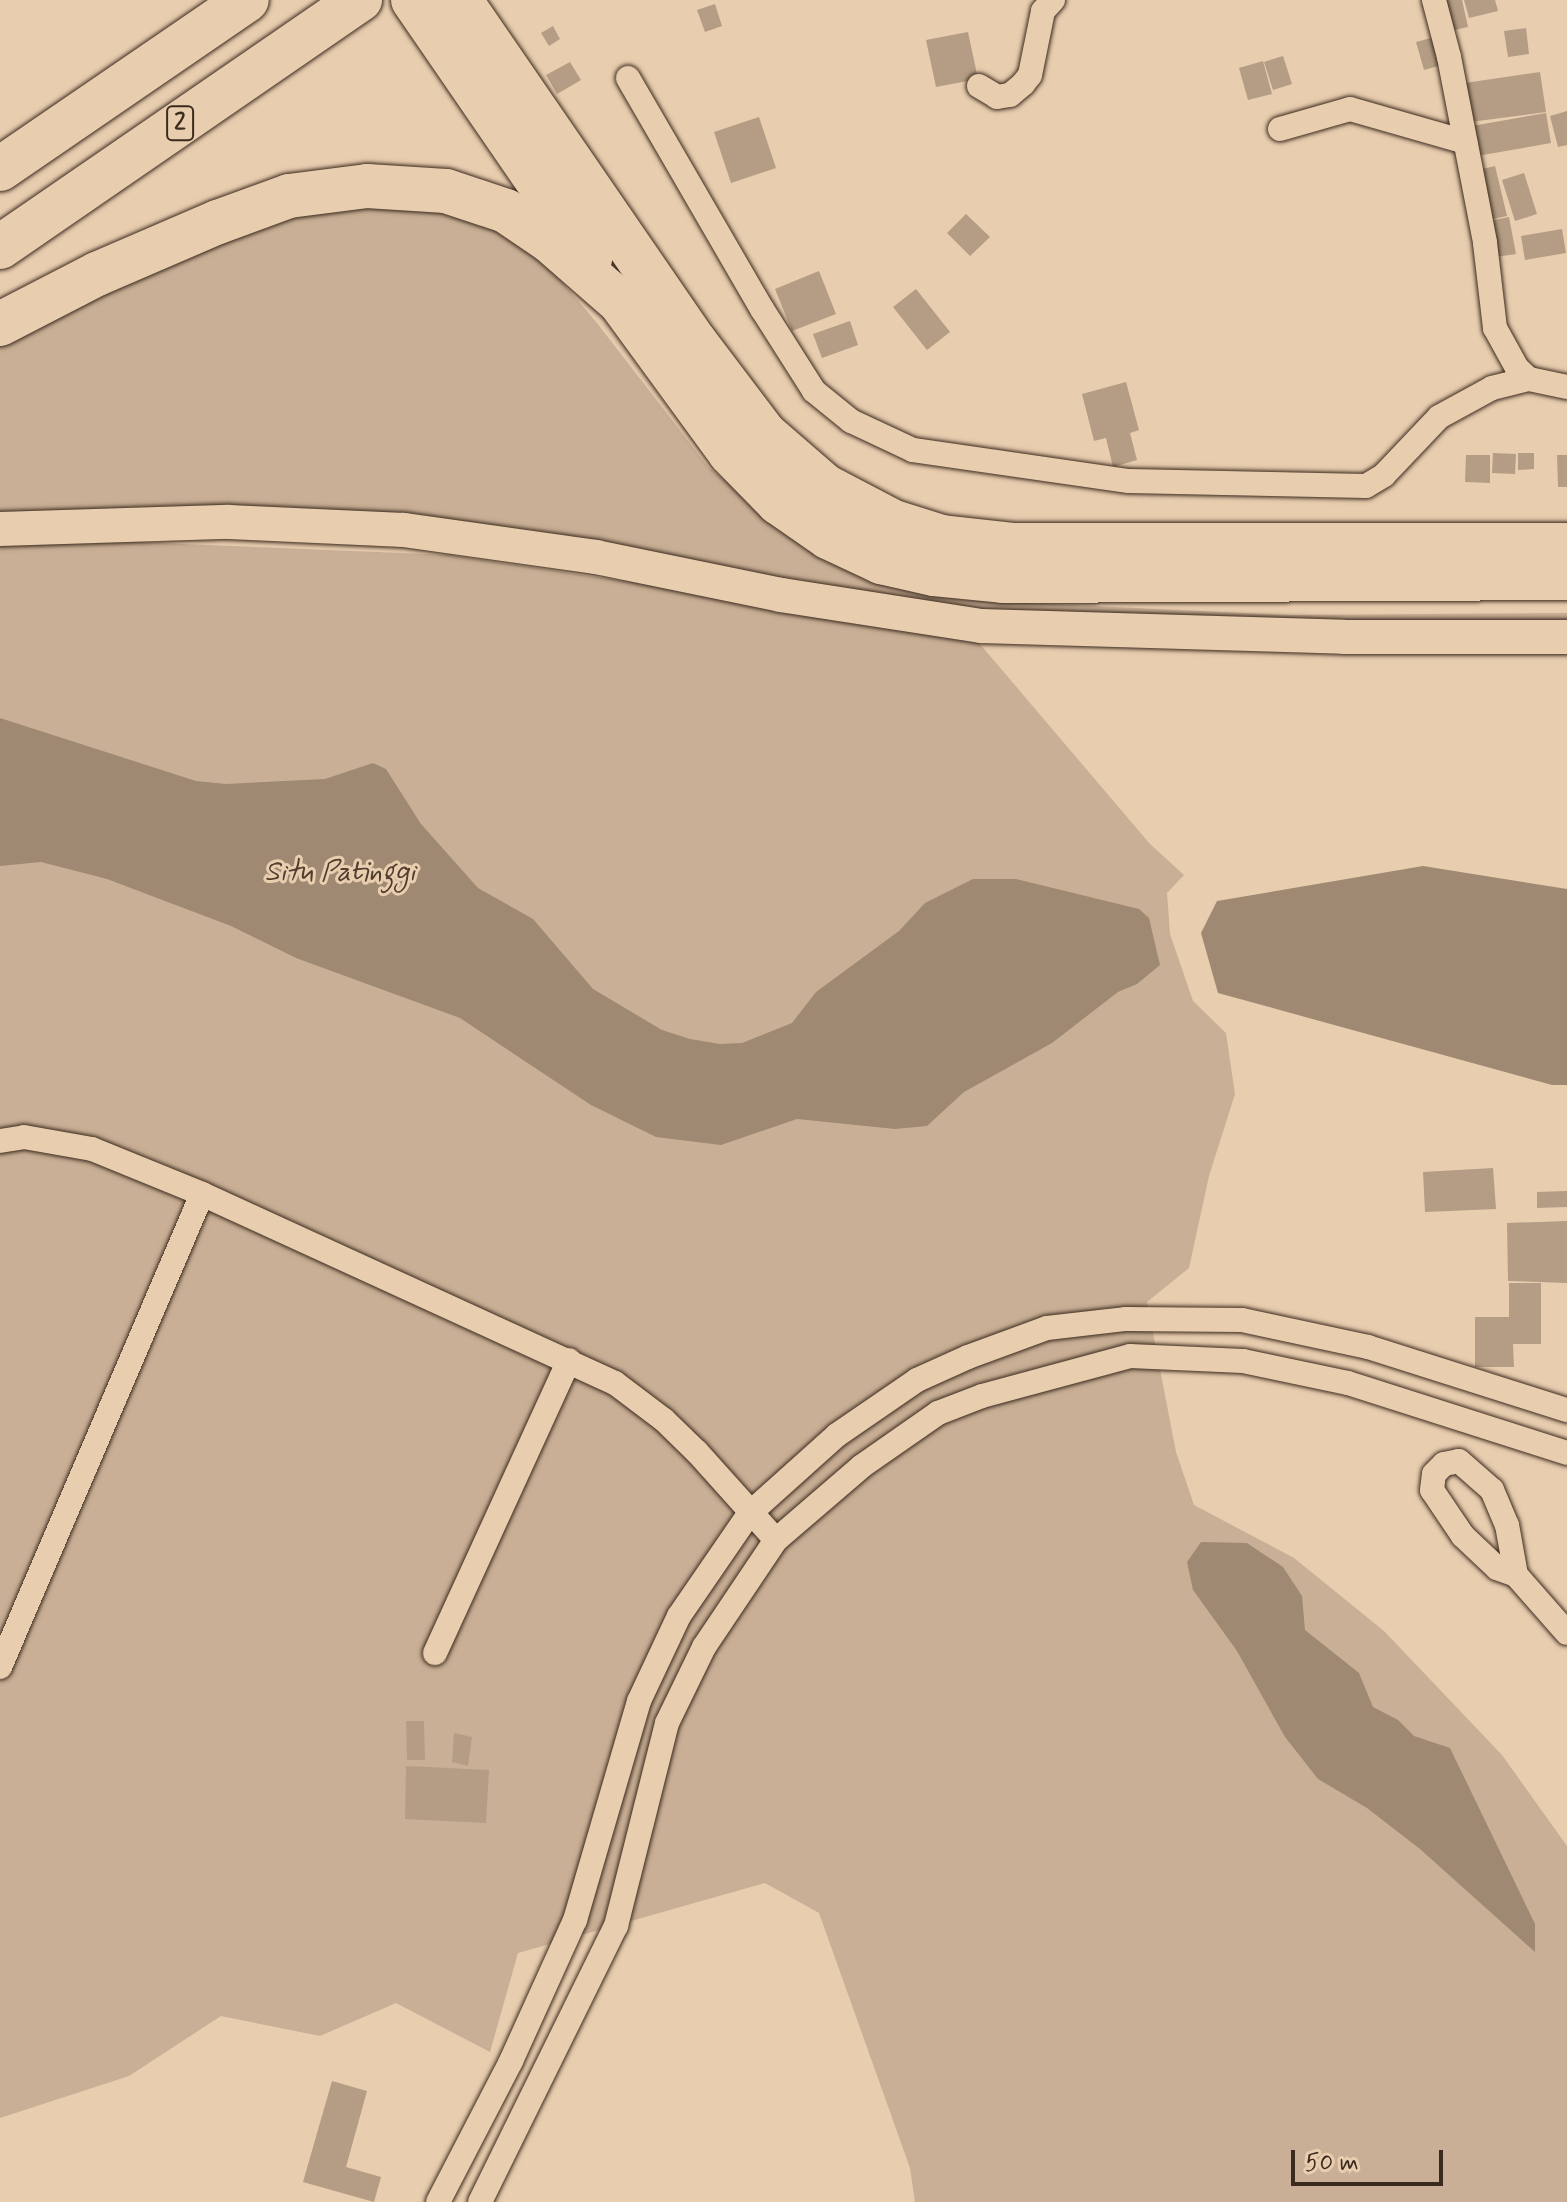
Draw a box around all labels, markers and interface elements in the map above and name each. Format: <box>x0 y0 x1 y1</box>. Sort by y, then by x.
road number: 2 <box>166 103 194 143</box>
water label: Situ Patinggi <box>264 856 416 890</box>
scale bar <box>1295 2134 1447 2184</box>
text: 50 m <box>1305 2148 1359 2179</box>

